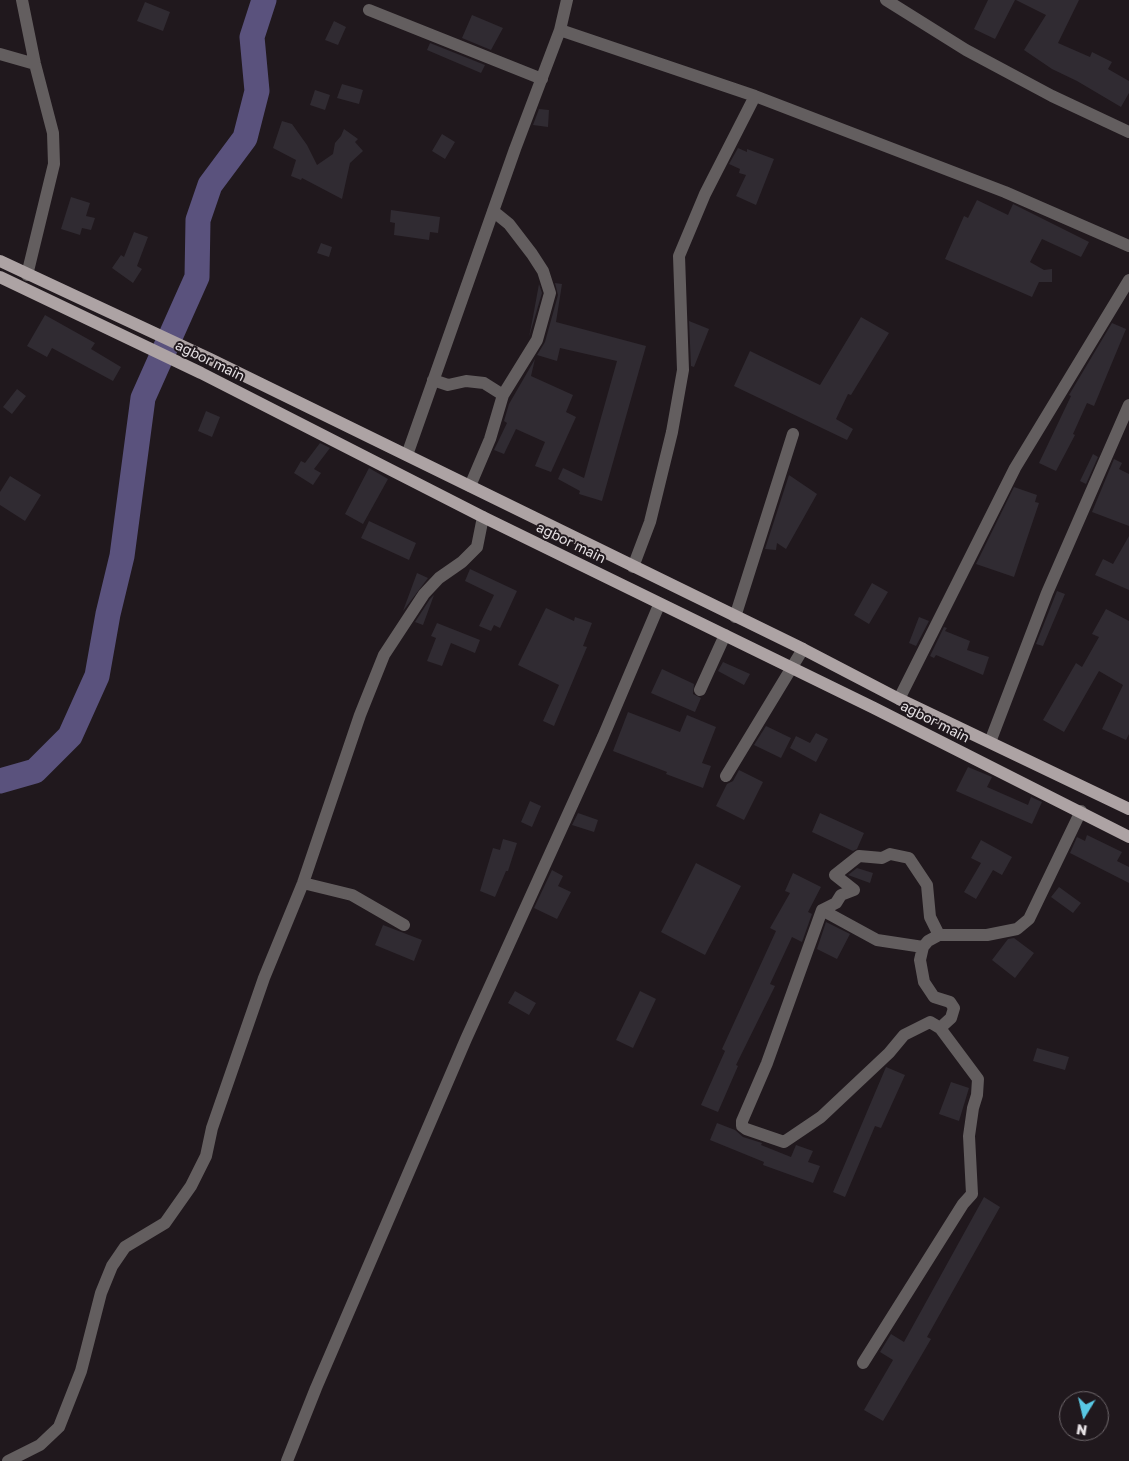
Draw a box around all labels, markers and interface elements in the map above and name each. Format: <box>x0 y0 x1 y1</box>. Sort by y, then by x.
street label: agbor main <box>173 337 247 385</box>
street label: agbor main <box>534 519 608 567</box>
street label: agbor main <box>898 697 972 747</box>
north arrow <box>1059 1391 1109 1441</box>
text: N <box>1075 1421 1088 1440</box>

